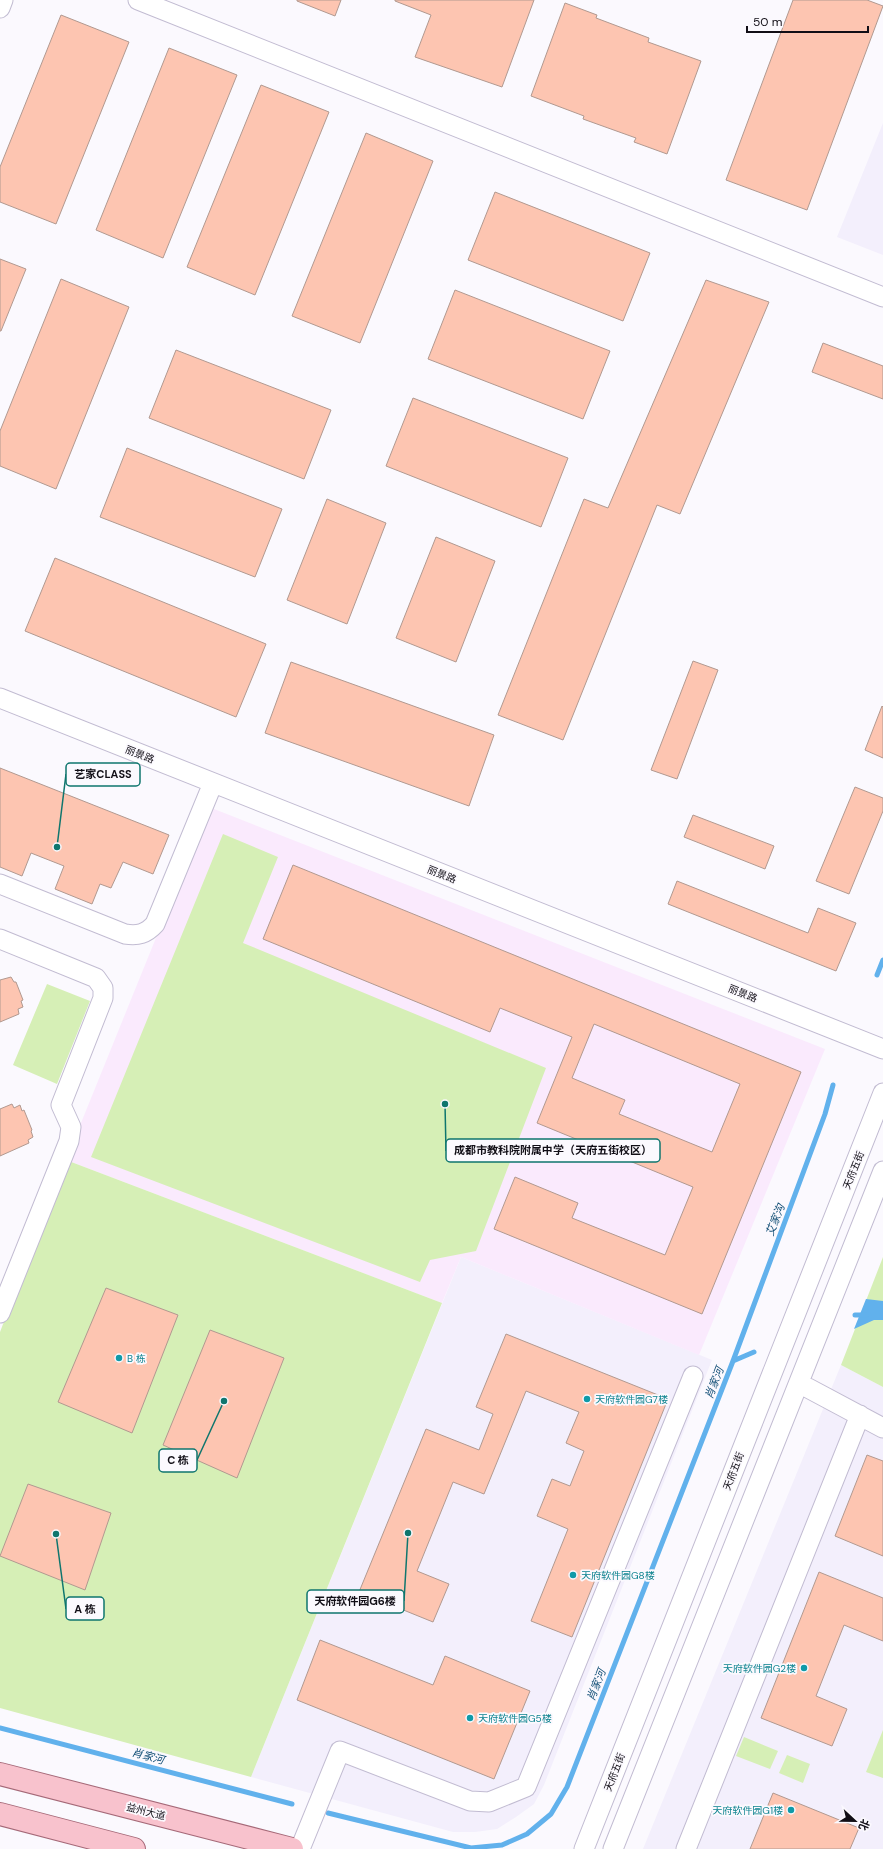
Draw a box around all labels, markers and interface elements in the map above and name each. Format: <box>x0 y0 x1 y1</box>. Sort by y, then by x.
scale bar <box>747 8 868 34</box>
text: 50 m <box>753 14 782 30</box>
street label: 丽景路 <box>123 743 156 766</box>
callout: 艺家CLASS <box>66 763 140 786</box>
text: 艺家CLASS <box>74 767 132 781</box>
street label: 丽景路 <box>425 863 458 886</box>
street label: 丽景路 <box>726 982 759 1005</box>
callout: 成都市教科院附属中学（天府五街校区） <box>446 1139 660 1162</box>
text: 成都市教科院附属中学（天府五街校区） <box>454 1143 652 1157</box>
street label: 天府五街 <box>840 1149 867 1191</box>
water label: 艾家沟 <box>763 1201 788 1238</box>
place label: B 栋 <box>127 1352 146 1365</box>
marker: B 栋 <box>114 1353 124 1363</box>
water label: 肖家河 <box>702 1363 727 1401</box>
place label: 天府软件园G7楼 <box>595 1393 668 1406</box>
marker: 天府软件园G7楼 <box>582 1394 592 1404</box>
callout: C 栋 <box>159 1449 197 1472</box>
street label: 天府五街 <box>720 1450 747 1492</box>
text: C 栋 <box>167 1453 189 1467</box>
place label: 天府软件园G8楼 <box>581 1569 655 1582</box>
marker: 天府软件园G8楼 <box>568 1570 578 1580</box>
callout: 天府软件园G6楼 <box>307 1590 404 1613</box>
text: 天府软件园G6楼 <box>314 1594 396 1608</box>
callout: A 栋 <box>66 1597 104 1620</box>
text: A 栋 <box>74 1602 96 1616</box>
place label: 天府软件园G2楼 <box>723 1662 796 1675</box>
marker: 天府软件园G2楼 <box>799 1663 809 1673</box>
water label: 肖家河 <box>584 1665 609 1703</box>
place label: 天府软件园G5楼 <box>478 1712 552 1725</box>
marker: 天府软件园G5楼 <box>465 1713 475 1723</box>
water label: 肖家河 <box>130 1745 168 1768</box>
street label: 天府五街 <box>601 1751 628 1793</box>
street label: 益州大道 <box>125 1800 167 1823</box>
north arrow <box>835 1801 875 1841</box>
place label: 天府软件园G1楼 <box>712 1804 783 1817</box>
marker: 天府软件园G1楼 <box>786 1805 796 1815</box>
text: 北 <box>856 1817 873 1832</box>

